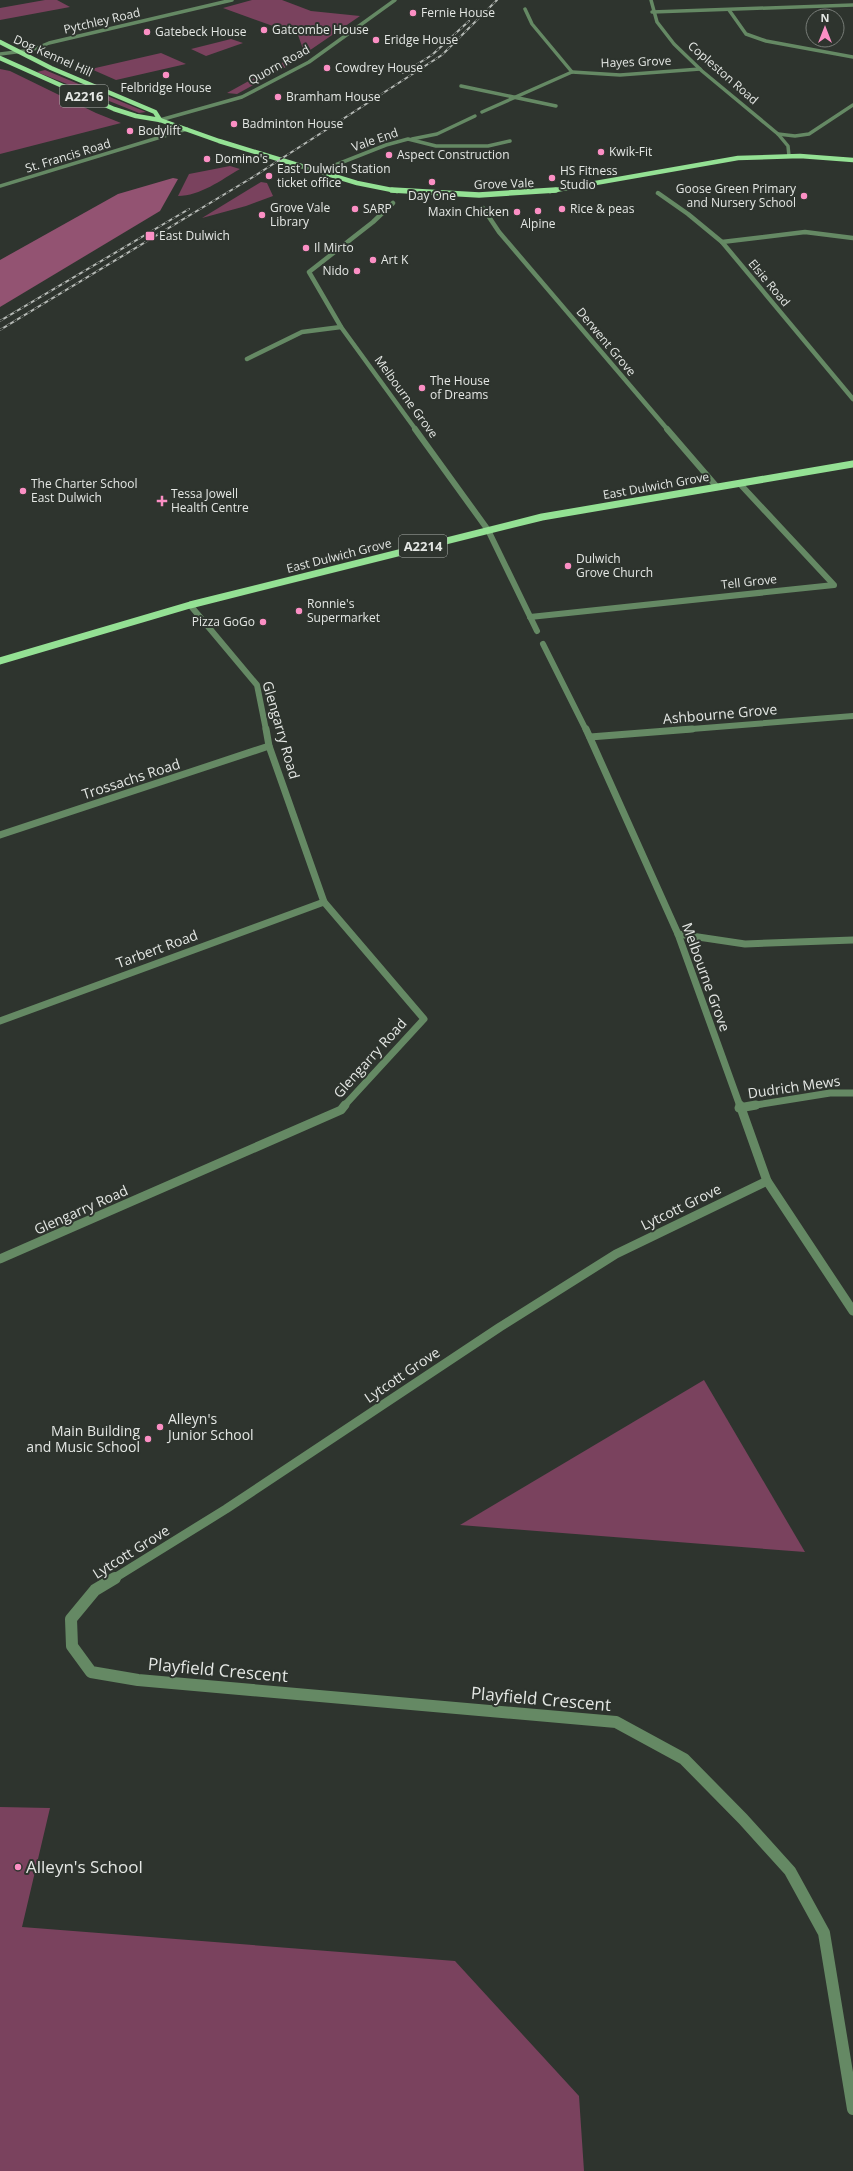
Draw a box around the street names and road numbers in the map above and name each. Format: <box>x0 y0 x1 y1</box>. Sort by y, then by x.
street label: Pytchley Road <box>62 3 142 38</box>
street label: Dog Kennel Hill <box>11 30 96 81</box>
street label: Copleston Road <box>684 37 762 108</box>
street label: Quorn Road <box>245 41 313 88</box>
street label: Hayes Grove <box>600 52 672 71</box>
road number: A2216 <box>60 85 108 107</box>
street label: Vale End <box>349 124 400 155</box>
street label: St. Francis Road <box>23 134 113 177</box>
street label: Grove Vale <box>474 174 535 193</box>
street label: Elsie Road <box>745 255 794 310</box>
street label: Derwent Grove <box>573 304 640 380</box>
street label: Melbourne Grove <box>371 352 442 442</box>
street label: East Dulwich Grove <box>601 468 711 503</box>
street label: East Dulwich Grove <box>285 534 393 577</box>
road number: A2214 <box>399 535 447 557</box>
street label: Tell Grove <box>720 570 778 593</box>
street label: Glengarry Road <box>258 679 305 781</box>
street label: Ashbourne Grove <box>662 699 778 728</box>
street label: Trossachs Road <box>79 754 182 803</box>
street label: Melbourne Grove <box>678 920 735 1034</box>
street label: Tarbert Road <box>113 925 200 972</box>
street label: Glengarry Road <box>329 1014 410 1102</box>
street label: Dudrich Mews <box>746 1071 842 1102</box>
street label: Lytcott Grove <box>637 1179 724 1234</box>
street label: Glengarry Road <box>31 1180 131 1239</box>
street label: Lytcott Grove <box>360 1342 443 1407</box>
street label: Lytcott Grove <box>89 1520 173 1583</box>
street label: Playfield Crescent <box>147 1652 289 1687</box>
street label: Playfield Crescent <box>470 1681 612 1716</box>

